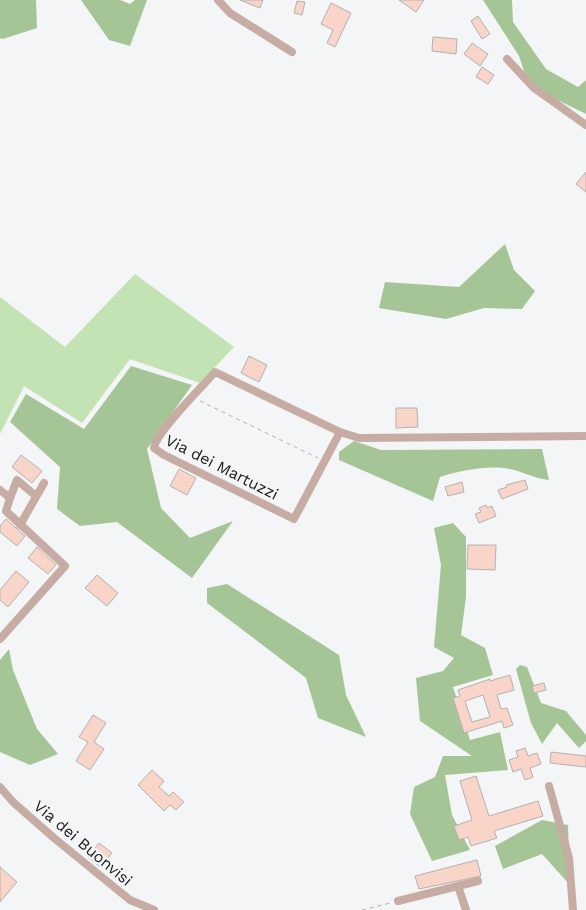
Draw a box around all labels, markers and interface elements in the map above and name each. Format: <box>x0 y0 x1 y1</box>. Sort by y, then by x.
street label: Via dei Martuzzi <box>162 430 282 504</box>
street label: Via dei Buonvisi <box>30 796 136 890</box>

